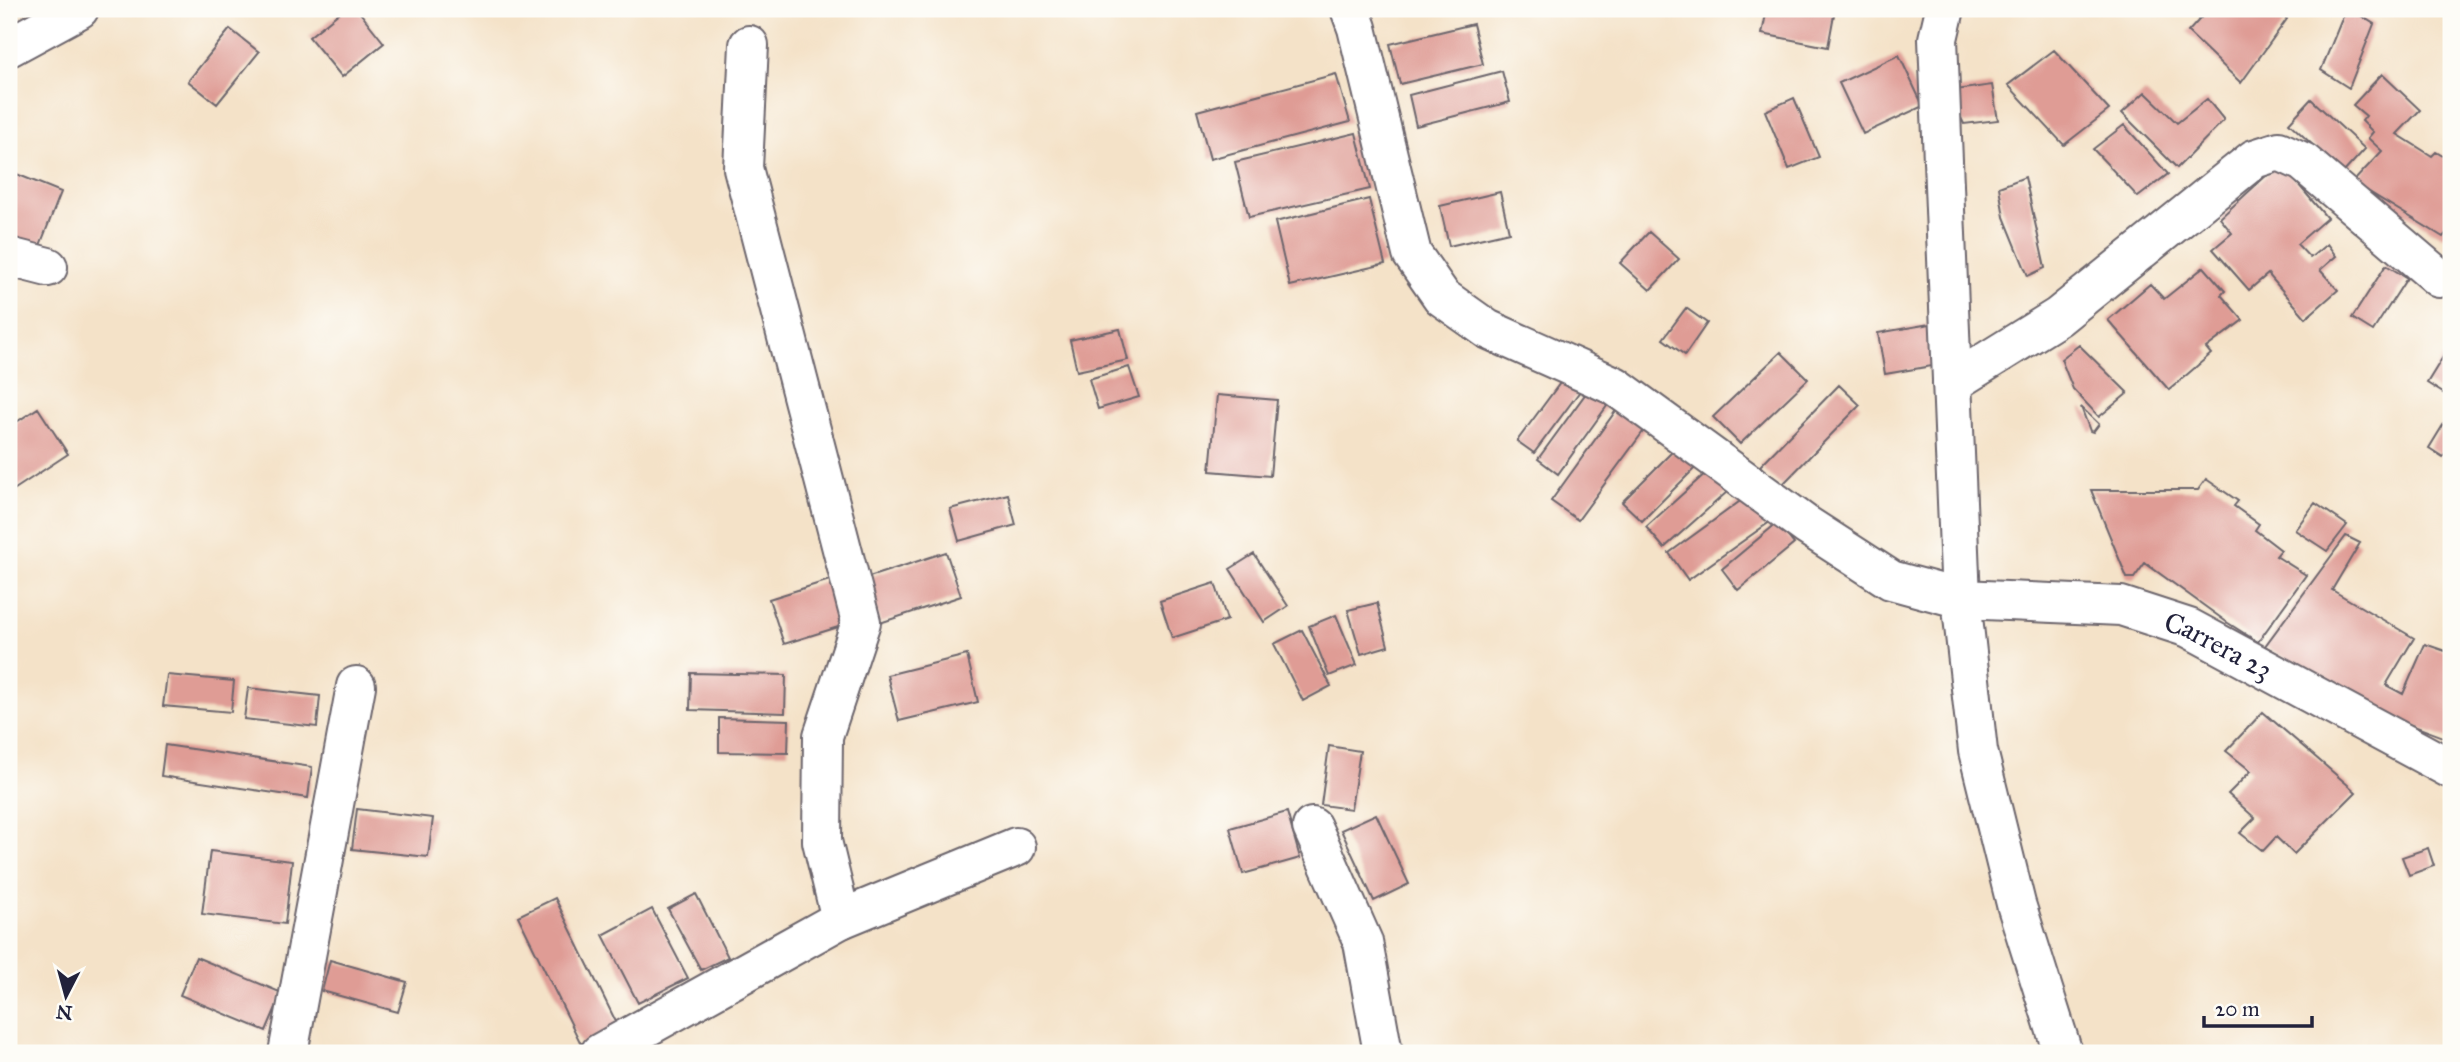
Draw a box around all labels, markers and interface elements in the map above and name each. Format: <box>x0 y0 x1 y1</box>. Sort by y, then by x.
street label: Carrera 23 <box>2160 604 2278 688</box>
north arrow <box>32 960 102 1030</box>
scale bar <box>2204 985 2313 1029</box>
text: 20 m <box>2215 996 2260 1022</box>
text: N <box>55 1000 73 1025</box>

